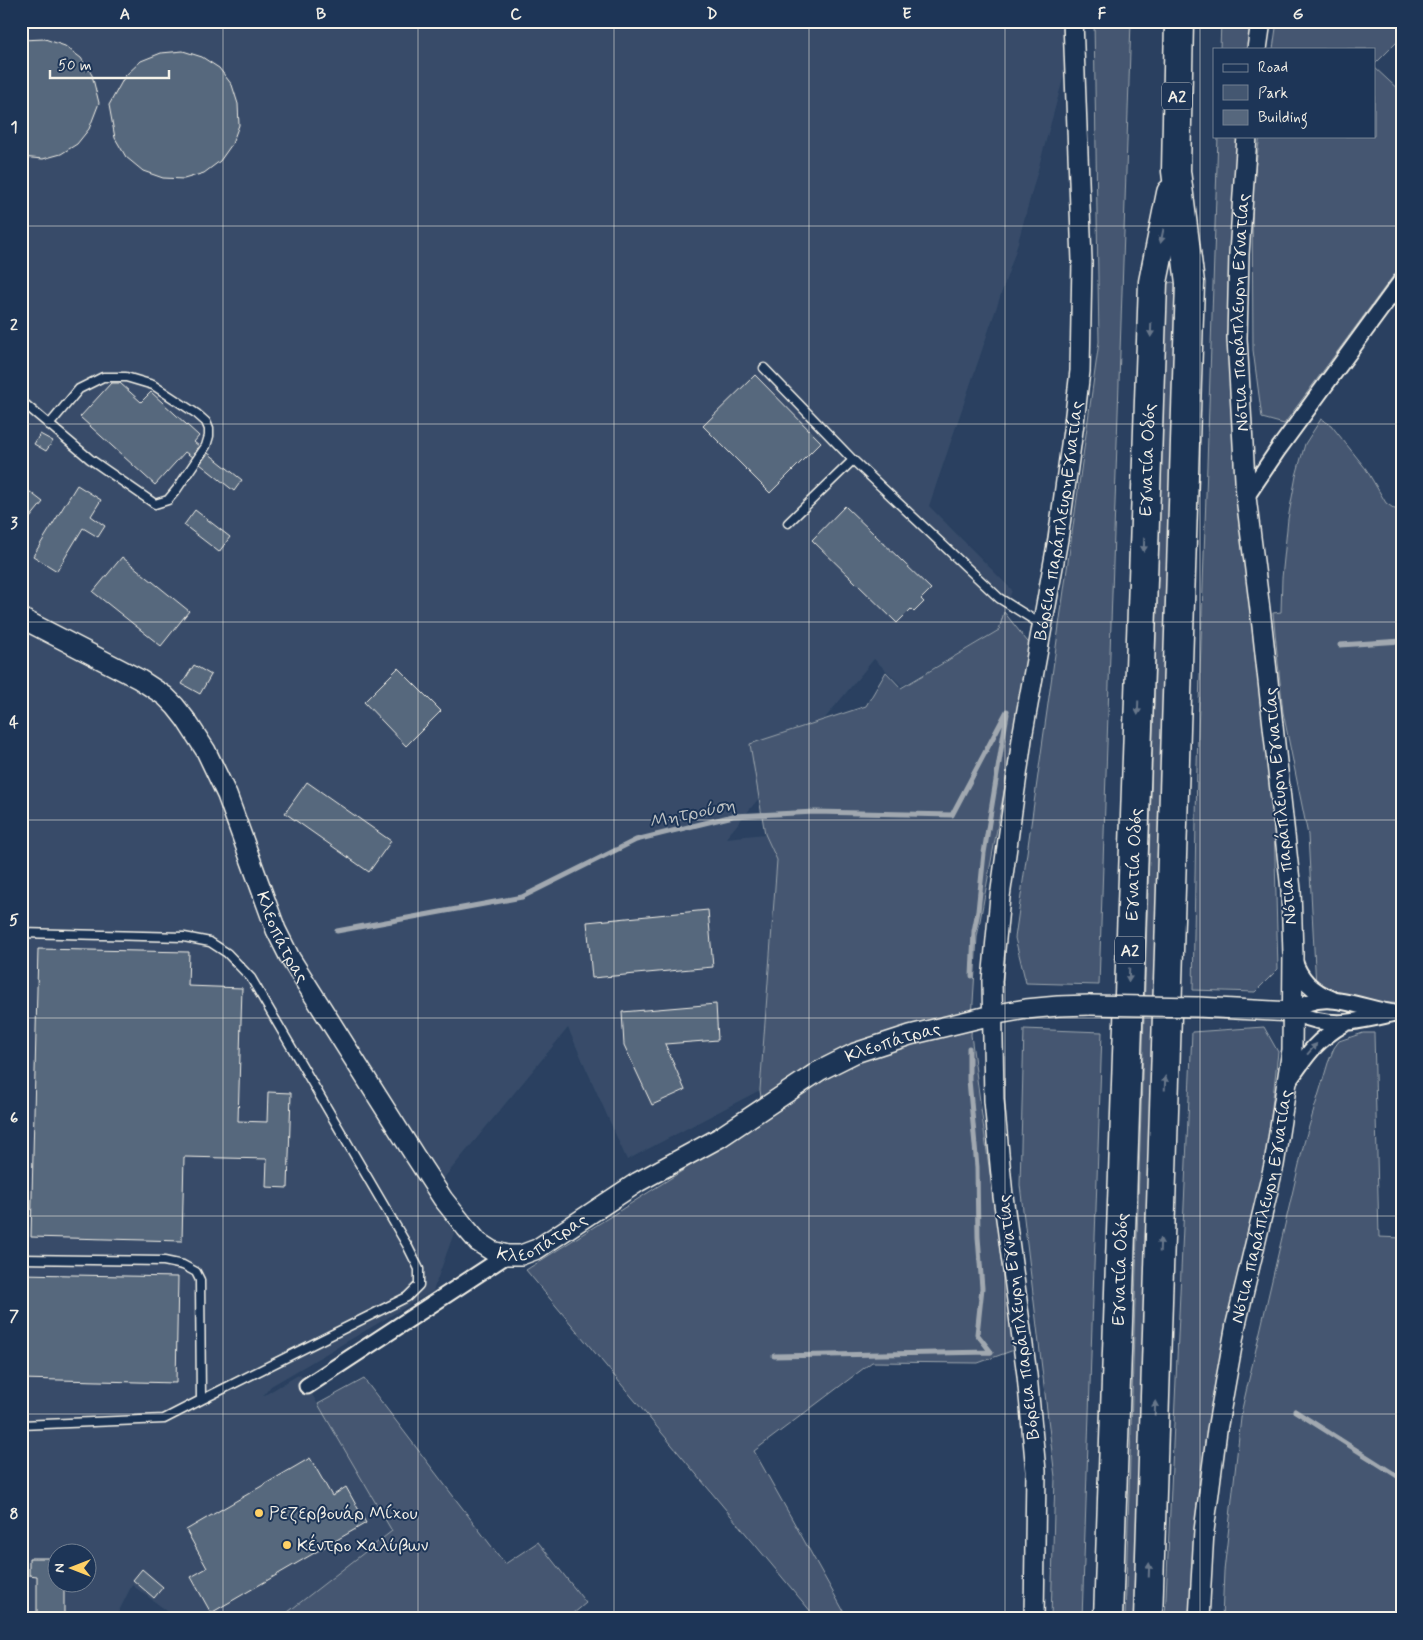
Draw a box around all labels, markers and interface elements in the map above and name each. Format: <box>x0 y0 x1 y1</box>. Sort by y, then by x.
text: A <box>120 4 130 25</box>
text: B <box>316 4 326 25</box>
text: C <box>510 4 522 25</box>
text: D <box>706 4 718 25</box>
text: E <box>902 4 912 25</box>
text: F <box>1098 4 1107 25</box>
text: G <box>1293 4 1304 25</box>
scale bar <box>50 48 169 80</box>
legend <box>1213 48 1376 138</box>
text: 50 m <box>58 56 92 76</box>
text: Road <box>1258 58 1288 78</box>
road number: Α2 <box>1162 82 1192 110</box>
text: Park <box>1258 84 1288 104</box>
text: Building <box>1258 108 1308 129</box>
text: 1 <box>10 117 18 138</box>
street label: Νότια παράπλευρη Εγνατίας <box>1226 192 1256 432</box>
one-way arrow <box>1158 229 1166 244</box>
text: 2 <box>10 315 18 336</box>
one-way arrow <box>1147 323 1155 339</box>
street label: Βόρεια παράπλευρηΕγνατίας <box>1029 400 1089 642</box>
street label: Εγνατία Οδός <box>1134 403 1162 516</box>
text: 3 <box>10 513 18 534</box>
one-way arrow <box>1139 538 1147 554</box>
street label: Νότια παράπλευρη Εγνατίας <box>1259 686 1303 926</box>
one-way arrow <box>1134 700 1142 716</box>
text: 4 <box>9 712 19 733</box>
water label: Μητρούση <box>647 792 738 835</box>
street label: Εγνατία Οδός <box>1121 808 1148 921</box>
street label: Κλεοπάτρας <box>250 888 314 988</box>
text: 5 <box>9 910 19 931</box>
road number: Α2 <box>1115 936 1145 964</box>
one-way arrow <box>1125 967 1133 983</box>
street label: Κλεοπάτρας <box>841 1017 943 1069</box>
one-way arrow <box>1306 1043 1317 1055</box>
one-way arrow <box>1161 1075 1169 1091</box>
street label: Νότια παράπλευρη Εγνατίας <box>1226 1088 1299 1326</box>
text: 6 <box>10 1108 18 1129</box>
street label: Βόρεια παράπλευρη Εγνατίας <box>992 1193 1046 1441</box>
street label: Κλεοπάτρας <box>494 1208 592 1268</box>
street label: Εγνατία Οδός <box>1107 1212 1135 1326</box>
one-way arrow <box>1156 1237 1164 1253</box>
text: 7 <box>9 1306 19 1327</box>
one-way arrow <box>1151 1399 1159 1415</box>
place label: Ρεζερβουάρ Μίχου <box>269 1502 418 1526</box>
text: 8 <box>9 1504 19 1525</box>
marker: Ρεζερβουάρ Μίχου <box>253 1507 265 1519</box>
place label: Κέντρο Χαλύβων <box>297 1533 428 1558</box>
marker: Κέντρο Χαλύβων <box>281 1539 293 1551</box>
north arrow <box>48 1542 98 1592</box>
one-way arrow <box>1146 1562 1154 1578</box>
text: N <box>51 1563 69 1573</box>

